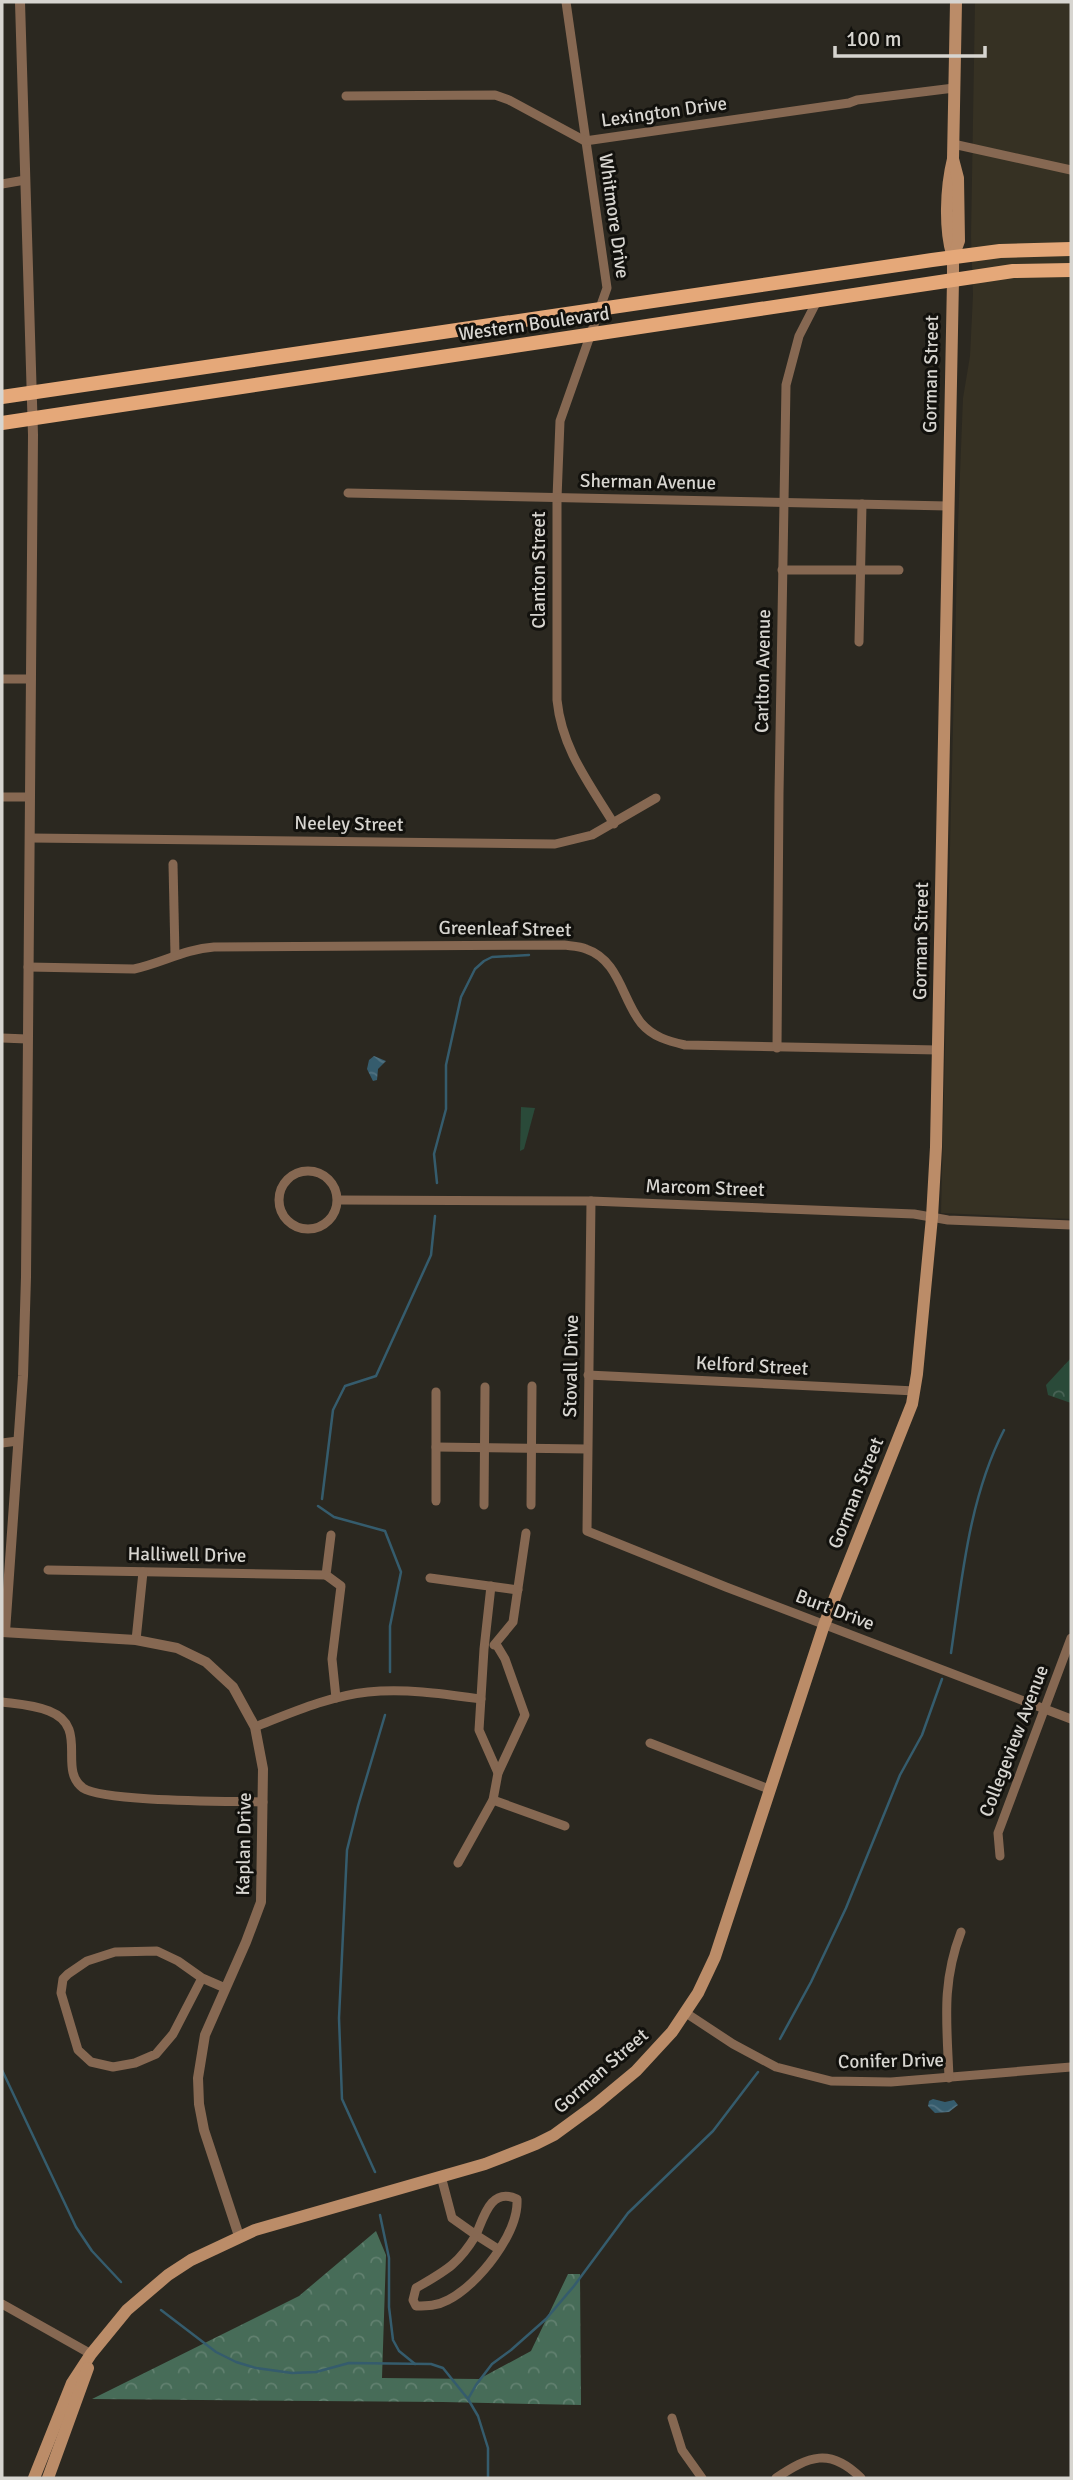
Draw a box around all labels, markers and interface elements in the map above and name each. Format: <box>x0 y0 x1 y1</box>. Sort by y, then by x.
scale bar <box>835 14 986 58</box>
text: 100 m <box>846 26 901 52</box>
street label: Lexington Drive <box>600 91 728 133</box>
street label: Whitmore Drive <box>593 152 635 280</box>
street label: Western Boulevard <box>457 302 611 346</box>
street label: Gorman Street <box>918 314 944 433</box>
street label: Sherman Avenue <box>580 469 716 495</box>
street label: Clanton Street <box>527 511 551 629</box>
street label: Carlton Avenue <box>750 609 776 733</box>
street label: Neeley Street <box>294 811 404 837</box>
street label: Gorman Street <box>908 881 934 1000</box>
street label: Greenleaf Street <box>438 916 572 942</box>
street label: Marcom Street <box>645 1174 765 1202</box>
street label: Stovall Drive <box>558 1314 584 1418</box>
street label: Kelford Street <box>695 1351 809 1381</box>
street label: Gorman Street <box>823 1434 889 1552</box>
street label: Halliwell Drive <box>127 1542 247 1568</box>
street label: Burt Drive <box>792 1584 878 1636</box>
street label: Collegeview Avenue <box>974 1662 1054 1820</box>
street label: Kaplan Drive <box>231 1792 257 1896</box>
street label: Gorman Street <box>549 2023 654 2119</box>
street label: Conifer Drive <box>838 2048 944 2074</box>

